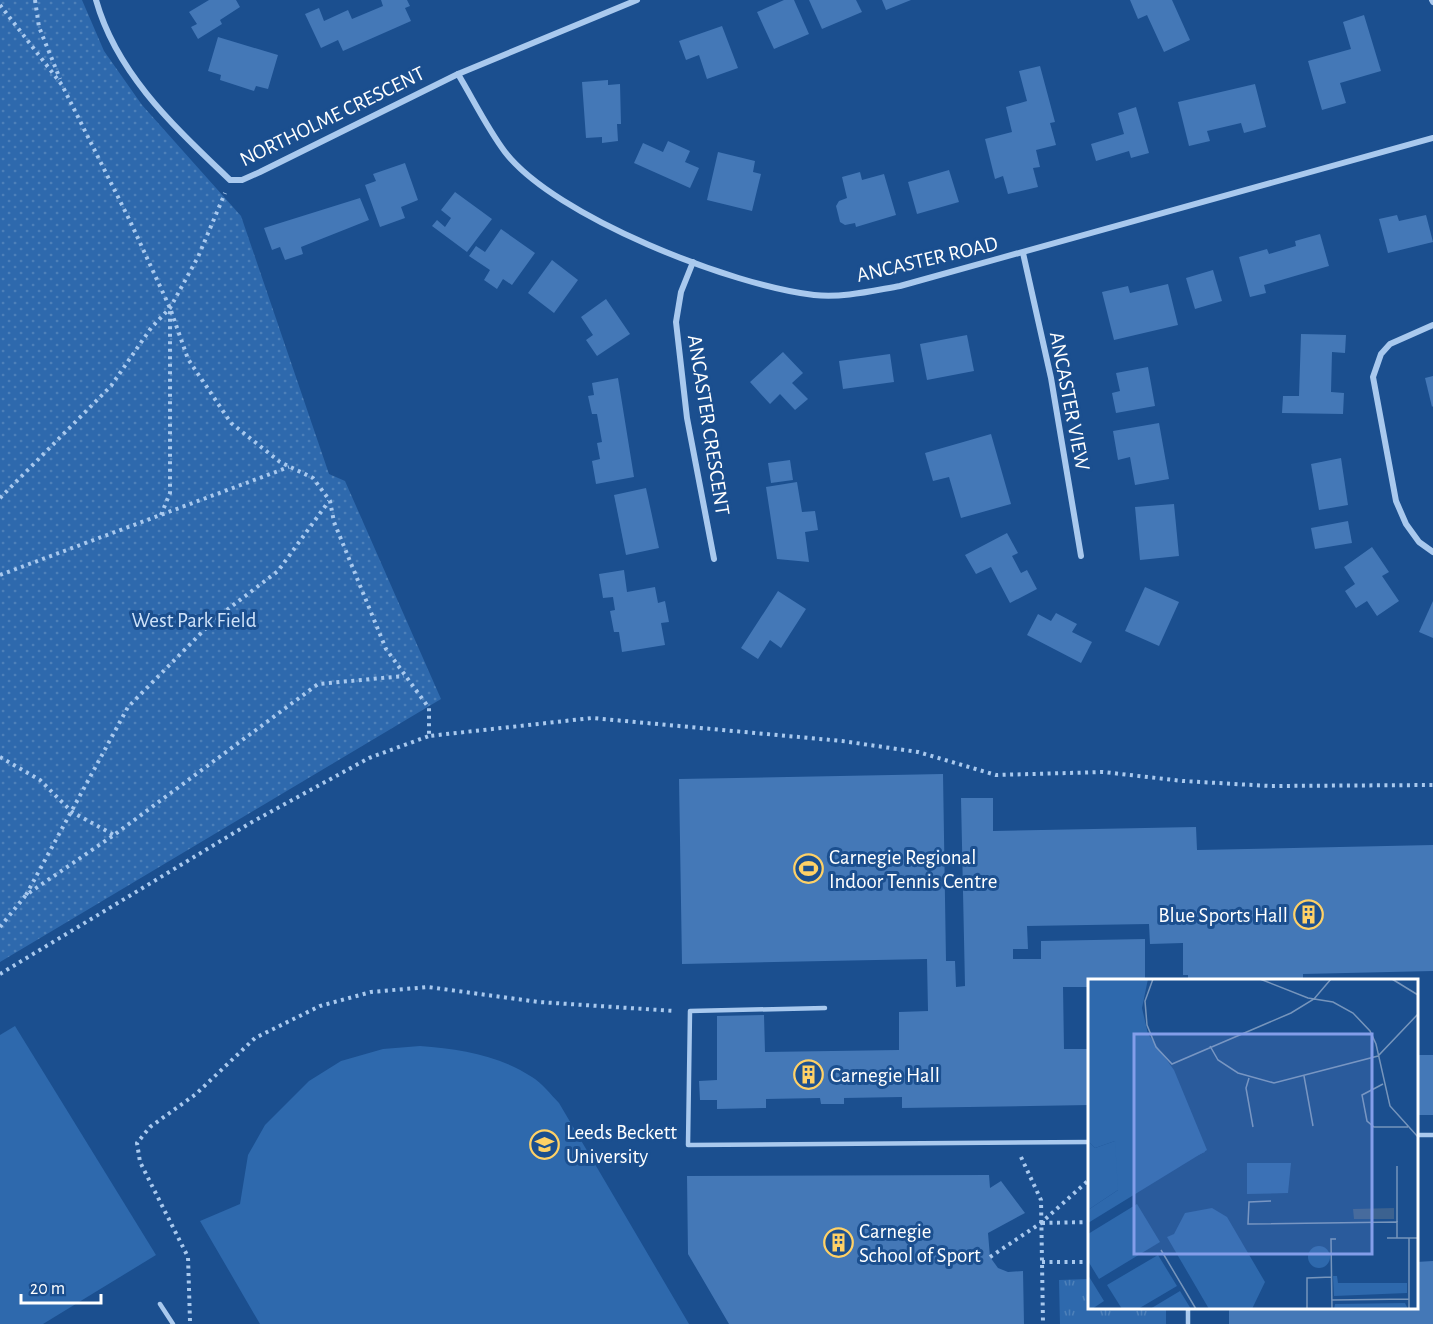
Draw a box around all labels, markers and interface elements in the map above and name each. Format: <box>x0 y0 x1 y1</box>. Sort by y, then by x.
street label: NORTHOLME CRESCENT <box>237 63 428 170</box>
street label: ANCASTER ROAD <box>854 233 1000 286</box>
street label: ANCASTER VIEW <box>1046 330 1093 472</box>
street label: ANCASTER CRESCENT <box>684 333 733 517</box>
park label: West Park Field <box>131 610 257 631</box>
place label: Carnegie Regional Indoor Tennis Centre <box>829 847 997 892</box>
sports icon: Carnegie Regional Indoor Tennis Centre <box>792 853 824 885</box>
building icon: Blue Sports Hall <box>1293 899 1325 931</box>
place label: Blue Sports Hall <box>1158 905 1288 926</box>
inset map <box>1088 979 1418 1309</box>
building icon: Carnegie Hall <box>793 1059 825 1091</box>
place label: Carnegie Hall <box>830 1065 940 1086</box>
place label: Leeds Beckett University <box>566 1122 677 1167</box>
school or university icon: Leeds Beckett University <box>529 1128 561 1160</box>
place label: Carnegie School of Sport <box>859 1221 981 1266</box>
building icon: Carnegie School of Sport <box>822 1227 854 1259</box>
scale bar <box>21 1267 100 1305</box>
text: 20 m <box>30 1280 65 1298</box>

